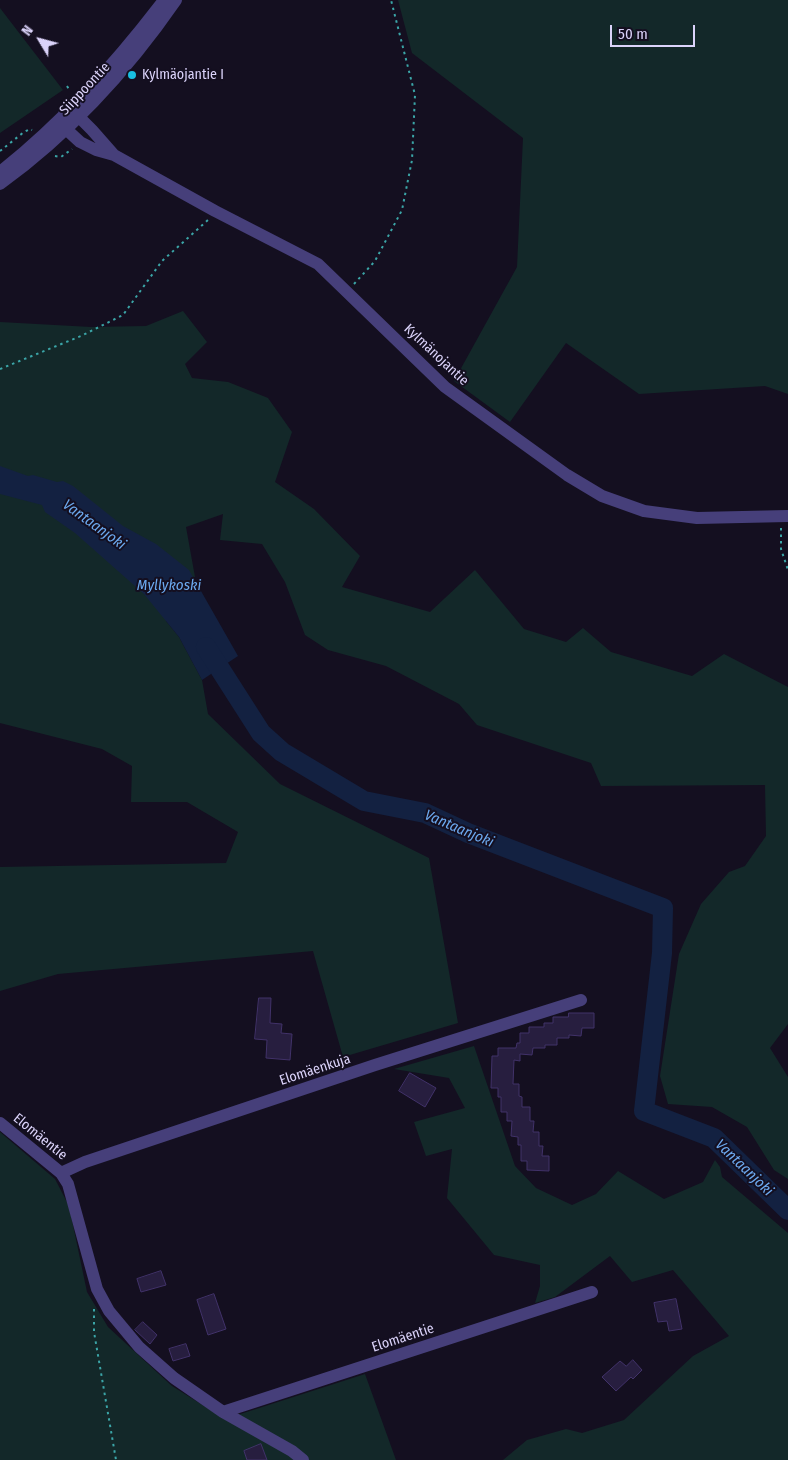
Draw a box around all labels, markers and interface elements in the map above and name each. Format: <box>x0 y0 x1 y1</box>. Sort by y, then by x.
north arrow <box>15 15 65 65</box>
scale bar <box>613 15 698 47</box>
text: N <box>18 22 37 39</box>
text: 50 m <box>618 25 648 43</box>
street label: Siippoontie <box>56 59 114 119</box>
place label: Kylmäojantie I <box>142 67 224 83</box>
marker: Kylmäojantie I <box>126 69 138 81</box>
street label: Kylmänojantie <box>400 321 472 389</box>
water label: Vantaanjoki <box>59 496 129 554</box>
water label: Myllykoski <box>137 577 201 595</box>
water label: Vantaanjoki <box>422 806 496 852</box>
street label: Elomäenkuja <box>277 1051 353 1089</box>
street label: Elomäentie <box>10 1110 70 1164</box>
water label: Vantaanjoki <box>711 1136 777 1200</box>
street label: Elomäentie <box>370 1320 436 1356</box>

